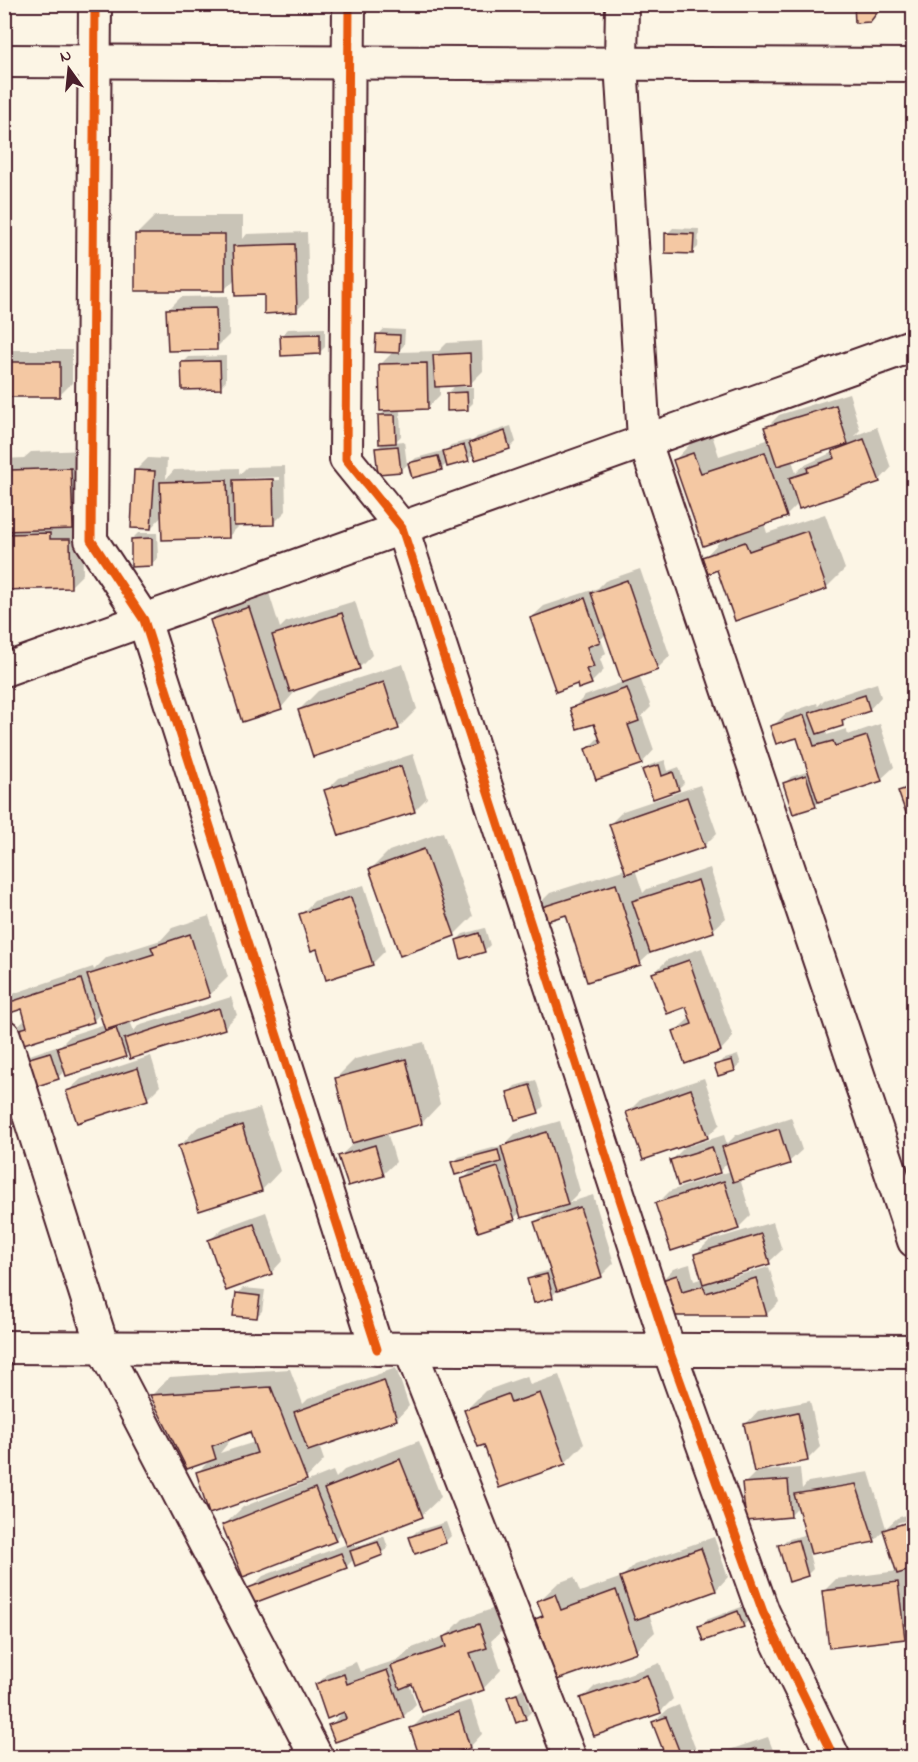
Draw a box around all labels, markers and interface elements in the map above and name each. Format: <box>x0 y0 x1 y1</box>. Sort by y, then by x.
north arrow <box>39 39 99 99</box>
text: N <box>57 43 74 69</box>

